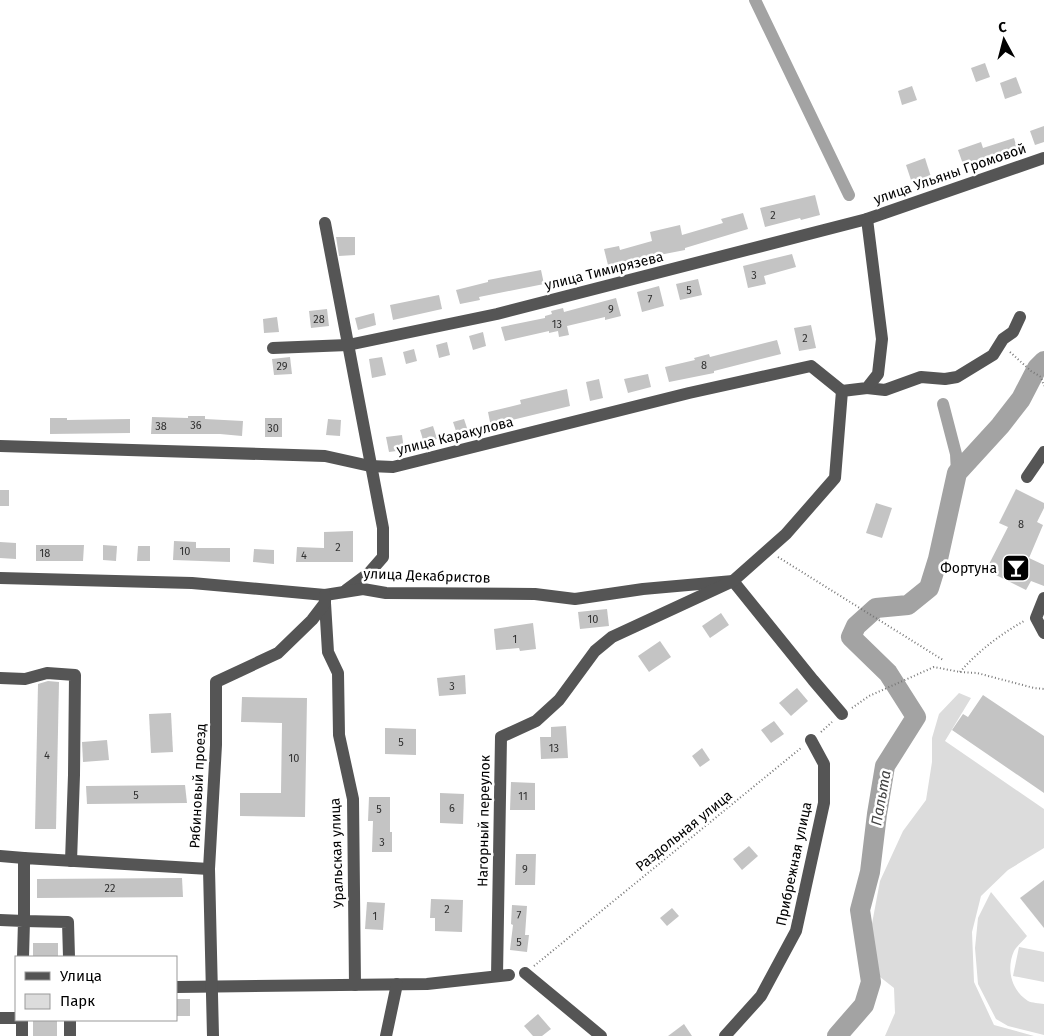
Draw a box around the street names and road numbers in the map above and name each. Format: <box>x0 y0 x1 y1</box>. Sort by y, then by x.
street label: улица Ульяны Громовой <box>871 140 1029 208</box>
street label: улица Тимирязева <box>543 248 665 294</box>
street label: улица Каракулова <box>395 413 515 459</box>
street label: улица Декабристов <box>363 565 491 587</box>
street label: Рябиновый проезд <box>186 723 210 849</box>
street label: Нагорный переулок <box>474 754 494 887</box>
street label: Раздольная улица <box>632 787 736 875</box>
street label: Уральская улица <box>327 798 347 908</box>
street label: Прибрежная улица <box>773 800 815 928</box>

